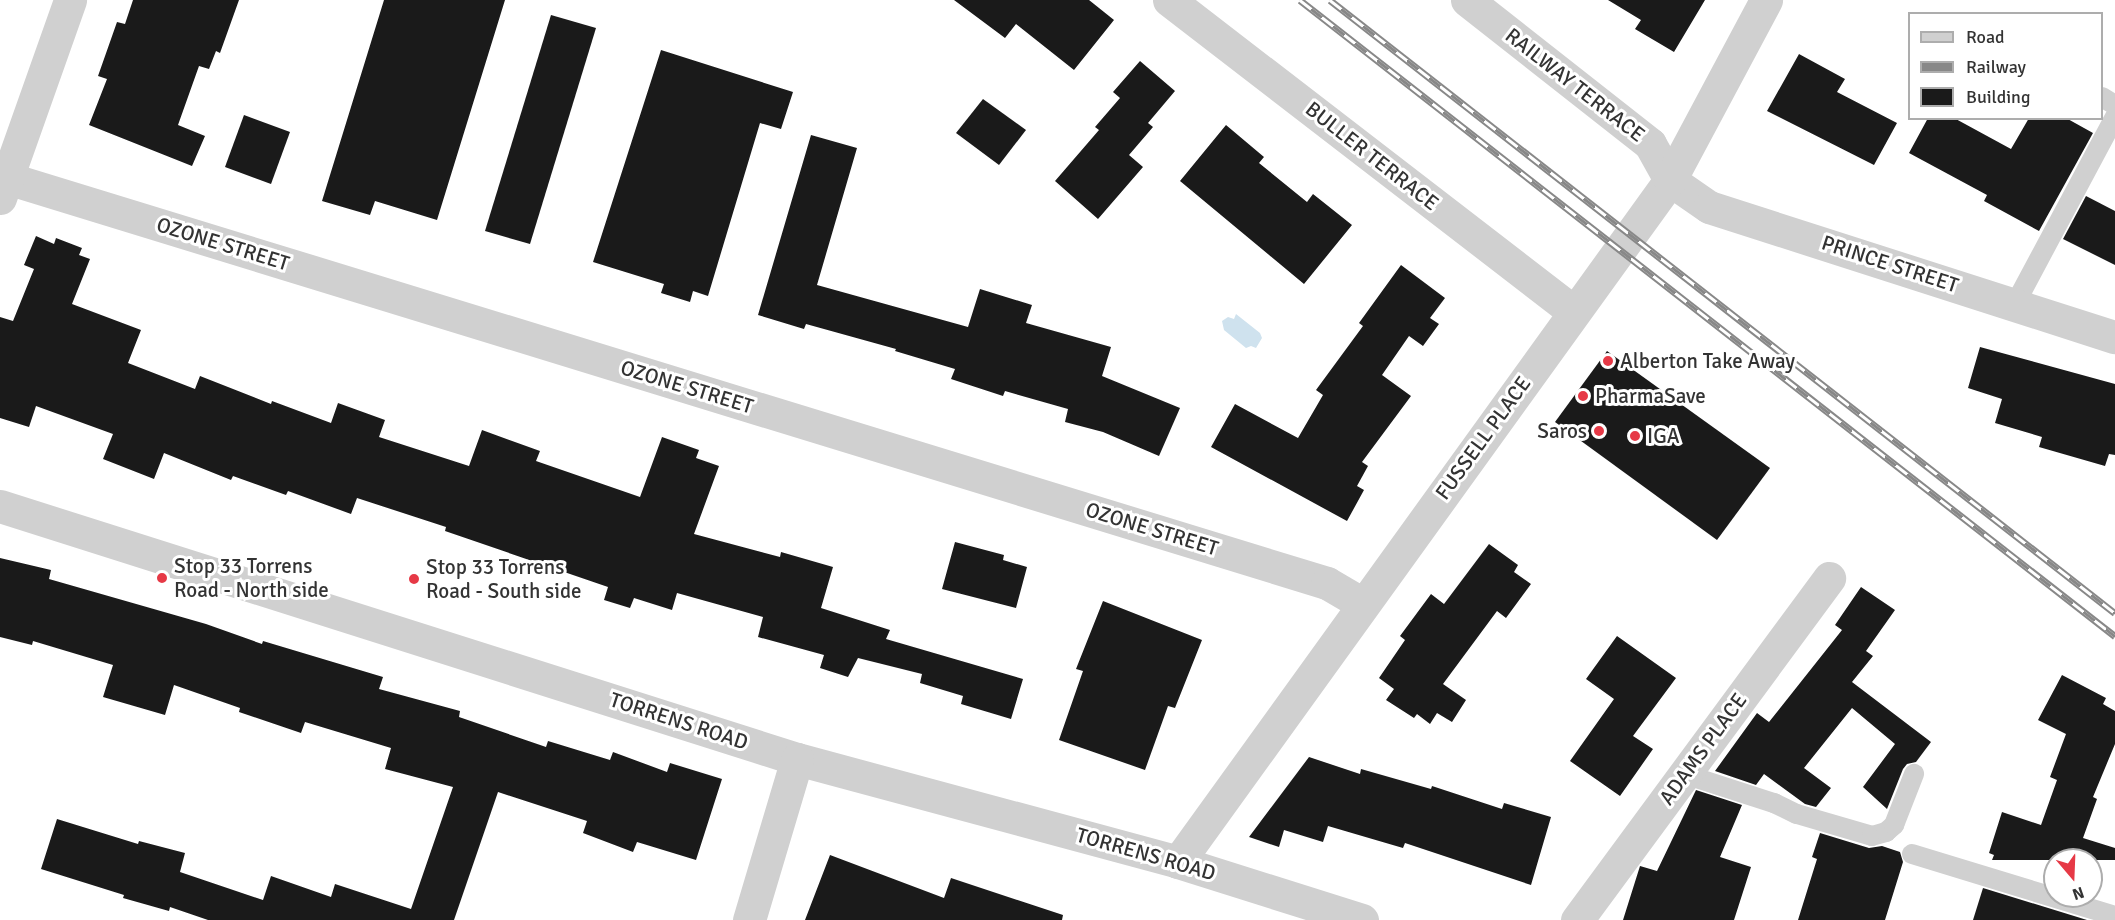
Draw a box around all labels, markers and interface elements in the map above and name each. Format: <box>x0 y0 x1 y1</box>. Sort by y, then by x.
legend <box>1908 12 2103 120</box>
street label: RAILWAY TERRACE <box>1500 23 1650 147</box>
text: Road <box>1966 26 2005 48</box>
text: Railway <box>1966 56 2026 78</box>
text: Building <box>1966 86 2030 108</box>
street label: BULLER TERRACE <box>1300 96 1444 216</box>
street label: OZONE STREET <box>154 212 292 276</box>
street label: PRINCE STREET <box>1818 230 1962 298</box>
place label: Alberton Take Away <box>1620 348 1795 374</box>
marker: Alberton Take Away <box>1601 354 1615 368</box>
street label: OZONE STREET <box>618 355 756 419</box>
street label: FUSSELL PLACE <box>1430 371 1536 505</box>
place label: PharmaSave <box>1595 383 1706 409</box>
marker: PharmaSave <box>1576 389 1590 403</box>
place label: Saros <box>1537 418 1587 444</box>
place label: IGA <box>1647 423 1680 449</box>
marker: Saros <box>1592 424 1606 438</box>
marker: IGA <box>1628 429 1642 443</box>
street label: OZONE STREET <box>1083 497 1221 561</box>
place label: Stop 33 Torrens Road - North side <box>174 553 329 603</box>
place label: Stop 33 Torrens Road - South side <box>426 554 582 604</box>
marker: Stop 33 Torrens Road - North side <box>155 571 169 585</box>
marker: Stop 33 Torrens Road - South side <box>407 572 421 586</box>
street label: TORRENS ROAD <box>607 687 751 755</box>
street label: ADAMS PLACE <box>1654 688 1752 810</box>
street label: TORRENS ROAD <box>1074 822 1218 886</box>
north arrow <box>2043 848 2103 908</box>
text: N <box>2070 882 2087 904</box>

